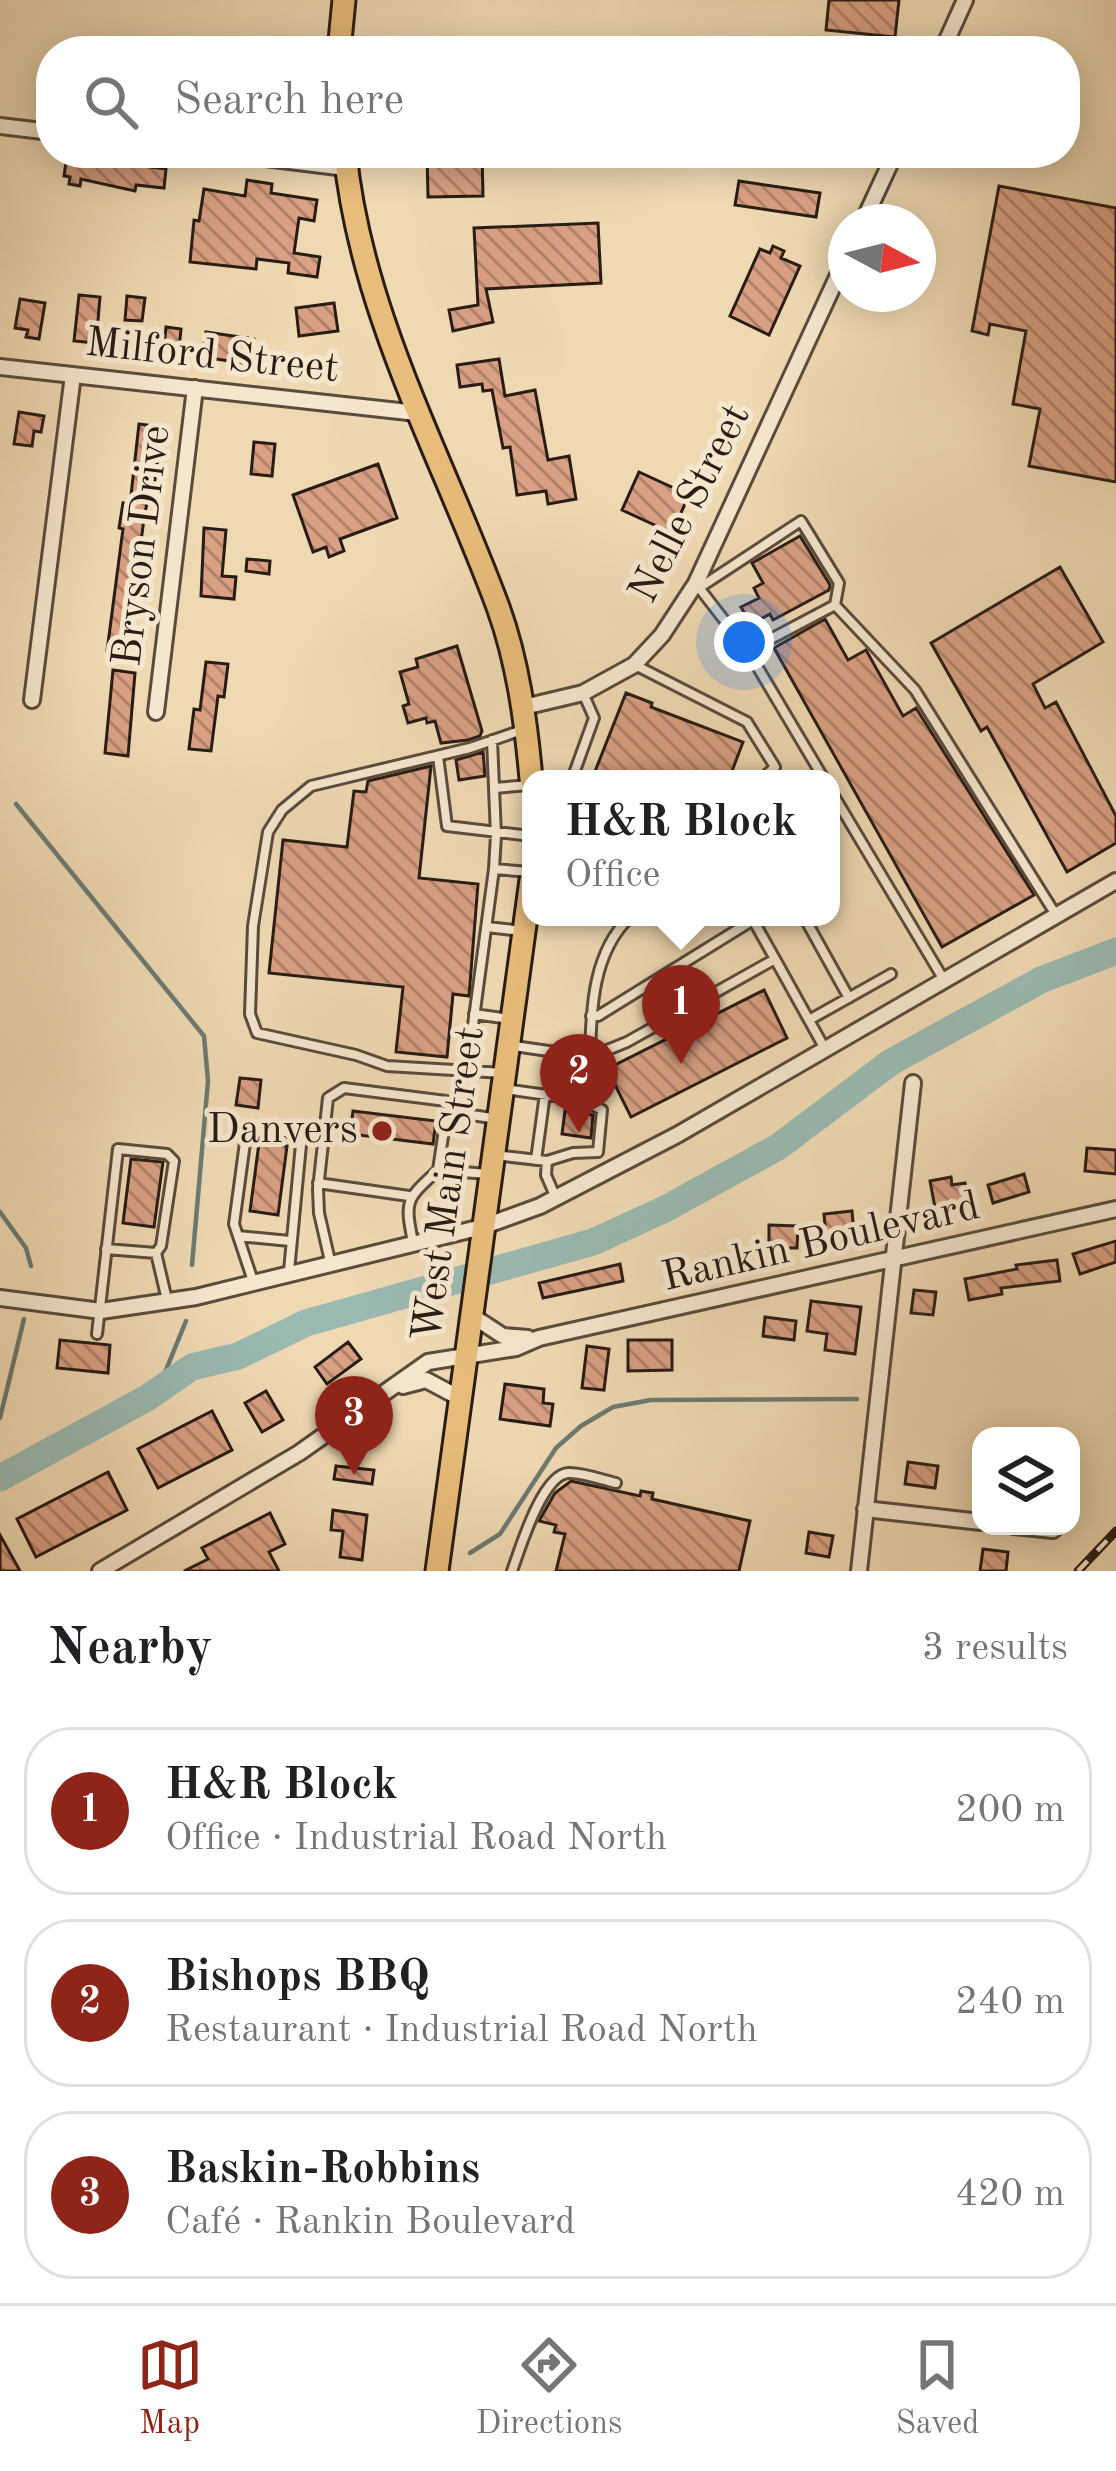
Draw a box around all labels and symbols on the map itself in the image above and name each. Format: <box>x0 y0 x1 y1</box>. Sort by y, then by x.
north arrow <box>828 204 936 312</box>
street label: Milford Street <box>83 323 341 391</box>
street label: Nelle Street <box>623 398 759 610</box>
street label: Bryson Drive <box>107 423 179 669</box>
your location <box>714 612 774 672</box>
pin: 1 <box>642 965 720 1064</box>
street label: West Main Street <box>407 1024 493 1344</box>
pin: 2 <box>540 1034 618 1133</box>
place label: Danvers <box>207 1110 358 1152</box>
marker: Danvers <box>369 1118 395 1144</box>
street label: Rankin Boulevard <box>658 1186 984 1300</box>
pin: 3 <box>315 1376 393 1475</box>

